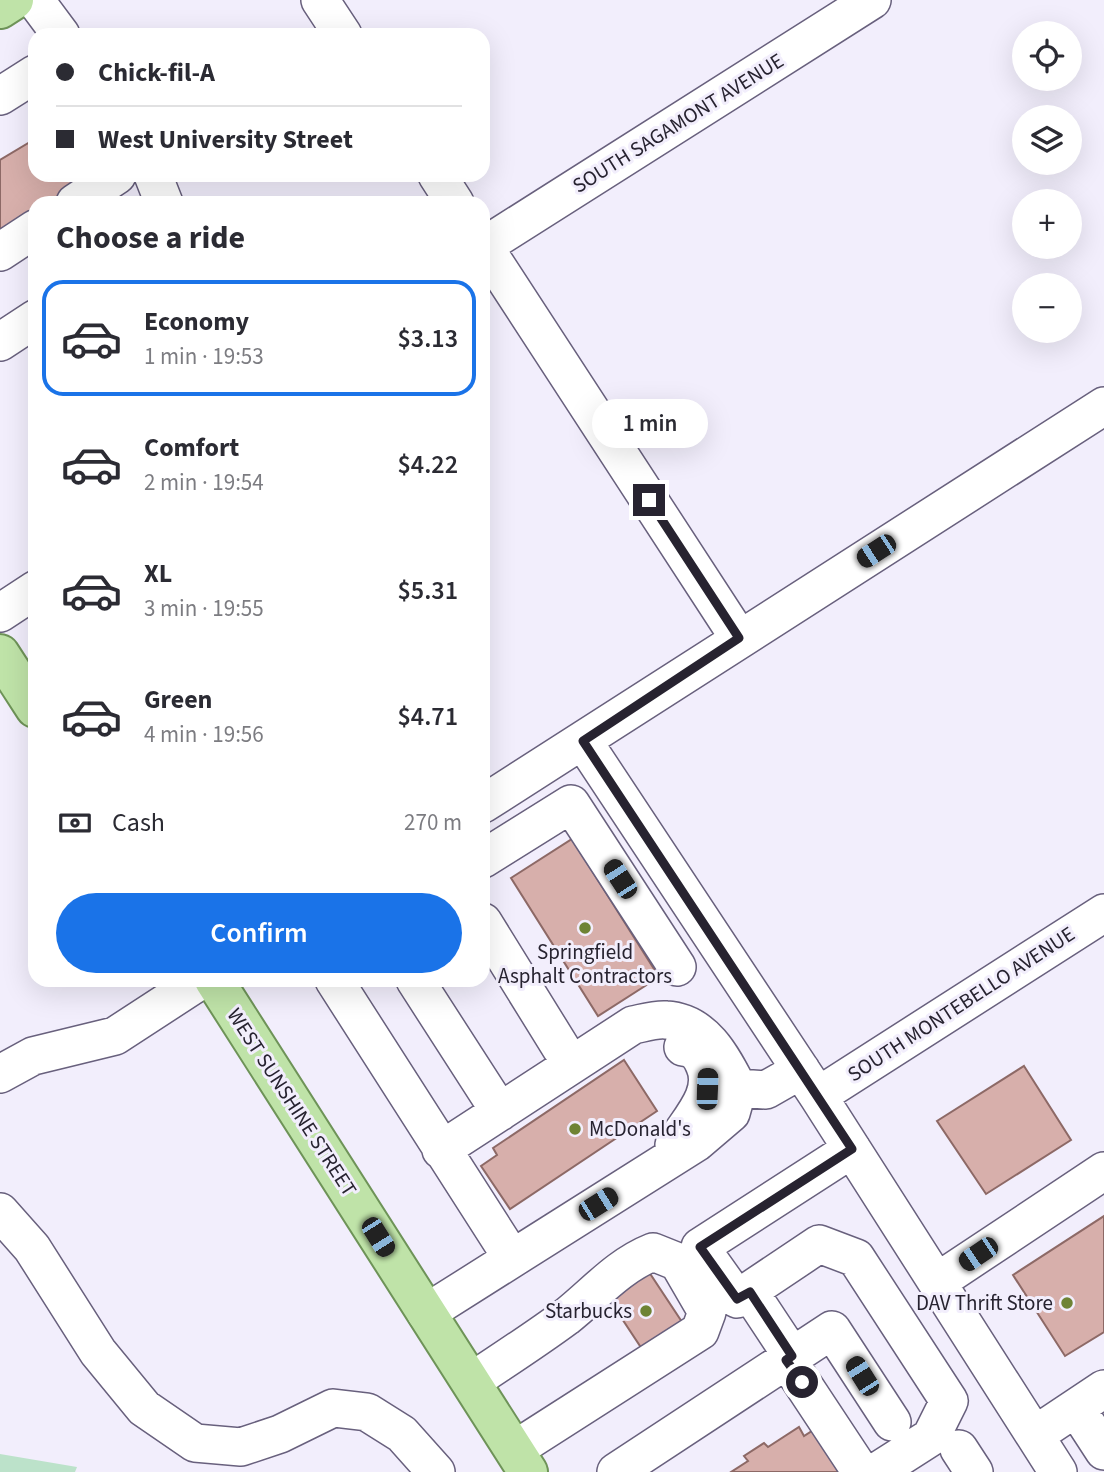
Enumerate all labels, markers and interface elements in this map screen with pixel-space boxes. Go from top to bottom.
map controls [1012,21,1082,343]
button: locate [1012,21,1082,91]
street label: SOUTH SAGAMONT AVENUE [567,46,789,200]
text: Chick-fil-A [98,54,215,91]
button: layers [1012,105,1082,175]
text: West University Street [98,121,353,158]
button: + [1012,189,1082,259]
text: Choose a ride [56,215,245,261]
button: − [1012,273,1082,343]
text: Economy [144,303,249,340]
icon: car [60,307,123,370]
text: $3.13 [397,320,458,357]
text: 1 min · 19:53 [144,340,264,373]
callout: 1 min [591,398,707,448]
text: 1 min [623,407,677,440]
text: Comfort [144,429,239,466]
icon: car [60,433,123,496]
text: $4.22 [397,446,458,483]
text: 2 min · 19:54 [144,466,264,499]
route end [633,484,665,516]
car [853,531,900,571]
text: XL [144,555,172,592]
icon: car [60,559,123,622]
text: $5.31 [397,572,458,609]
text: 3 min · 19:55 [144,592,264,625]
text: Green [144,681,212,718]
icon: car [60,685,123,748]
text: $4.71 [397,698,458,735]
text: 4 min · 19:56 [144,718,264,751]
icon: cash [56,804,94,842]
text: Cash [112,804,165,841]
text: 270 m [404,806,462,839]
car [600,856,641,902]
button: Confirm [56,893,462,973]
street label: SOUTH MONTEBELLO AVENUE [841,919,1081,1089]
marker: Springfield Asphalt Contractors [577,920,593,936]
place label: Springfield Asphalt Contractors [498,937,672,991]
street label: WEST SUNSHINE STREET [220,1002,364,1202]
car [696,1068,719,1110]
place label: McDonald's [589,1114,691,1144]
marker: McDonald's [567,1121,583,1137]
car [575,1184,622,1224]
car [358,1214,399,1260]
car [955,1234,1002,1274]
place label: DAV Thrift Store [916,1288,1053,1318]
marker: DAV Thrift Store [1059,1295,1075,1311]
place label: Starbucks [545,1296,632,1326]
marker: Starbucks [638,1303,654,1319]
car [842,1353,883,1399]
route start [786,1366,818,1398]

